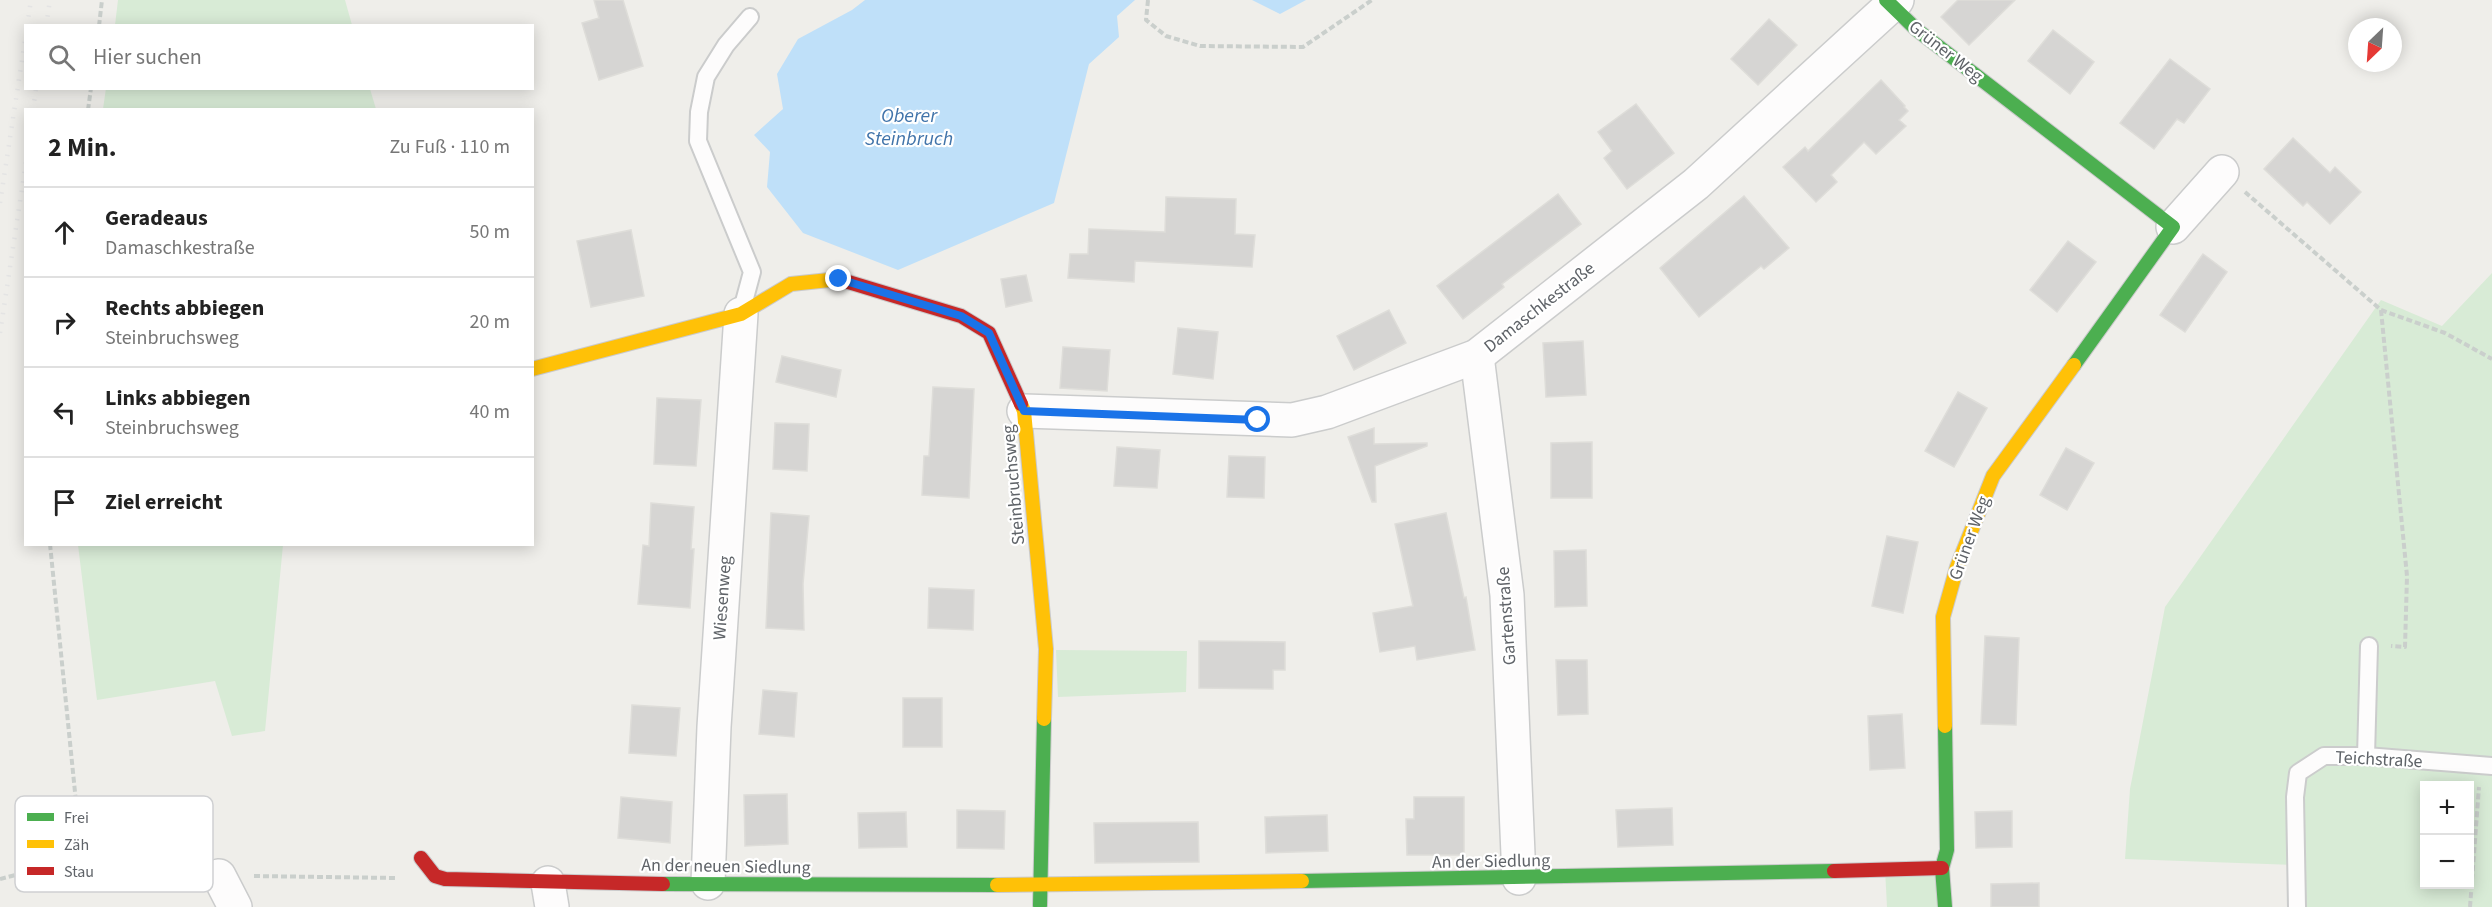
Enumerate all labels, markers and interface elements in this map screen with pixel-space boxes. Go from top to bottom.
street label: Grüner Weg [1903,15,1988,88]
north arrow [2348,18,2402,72]
search box [24,24,534,90]
icon: search [45,41,78,74]
text: Hier suchen [93,41,202,73]
water label: Oberer Steinbruch [865,102,953,153]
text: 2 Min. [48,129,117,166]
text: Zu Fuß · 110 m [389,133,510,161]
text: Geradeaus [105,202,208,234]
icon: ahead [48,216,81,249]
text: 50 m [470,218,510,246]
text: Damaschkestraße [105,234,255,262]
street label: Damaschkestraße [1479,256,1600,359]
route end [825,265,851,291]
text: Rechts abbiegen [105,292,264,324]
icon: right [48,306,81,339]
text: 20 m [470,308,510,336]
text: Steinbruchsweg [105,324,239,352]
text: Links abbiegen [105,382,251,414]
icon: left [48,396,81,429]
text: 40 m [470,398,510,426]
route start [1244,406,1270,432]
text: Steinbruchsweg [105,414,239,442]
street label: Steinbruchsweg [996,424,1031,546]
icon: arrive [48,486,81,519]
text: Ziel erreicht [105,486,223,518]
street label: Grüner Weg [1943,493,1996,584]
street label: Wiesenweg [707,555,738,641]
street label: Gartenstraße [1491,566,1522,666]
street label: Teichstraße [2335,745,2423,774]
map controls [2420,781,2474,889]
button: + [2420,781,2474,835]
legend [15,796,213,892]
text: Frei [64,807,89,829]
text: Zäh [64,834,89,856]
button: − [2420,835,2474,889]
street label: An der Siedlung [1432,848,1550,875]
street label: An der neuen Siedlung [641,853,811,880]
text: Stau [64,861,94,883]

